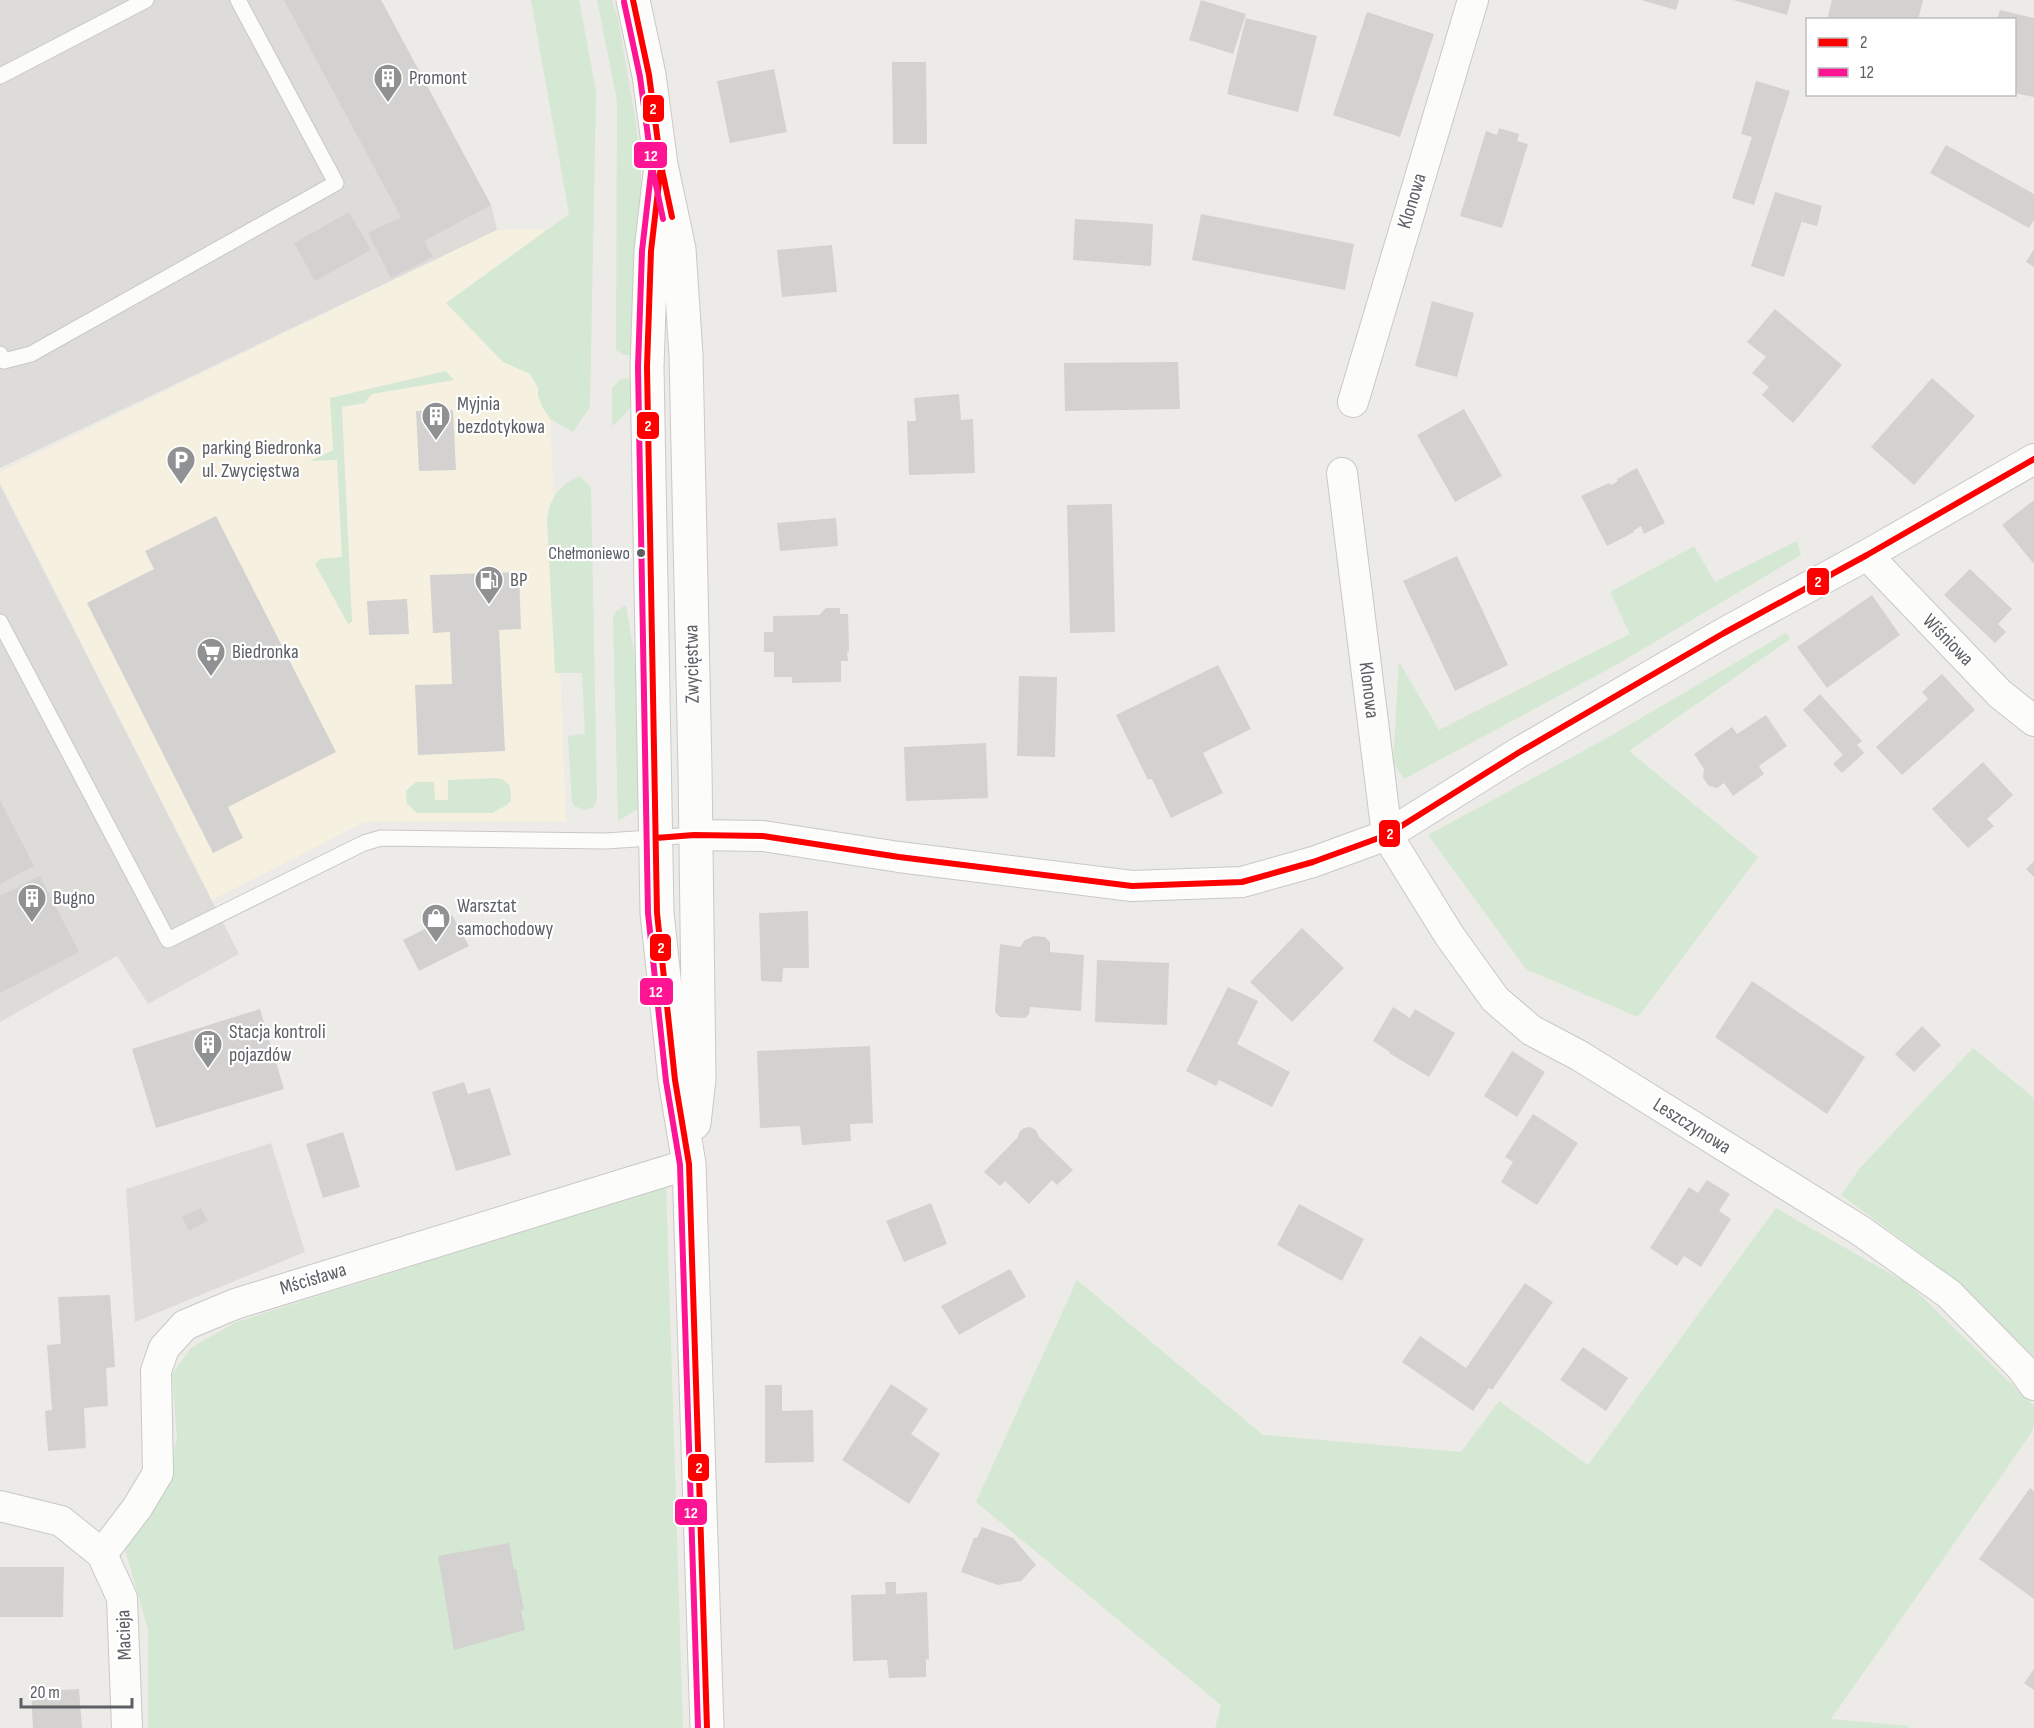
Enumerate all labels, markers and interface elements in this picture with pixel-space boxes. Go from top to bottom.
legend [1806,18,2016,96]
text: 2 [1860,32,1867,53]
building icon: Promont [372,62,404,104]
text: 12 [1860,62,1874,83]
place label: Promont [409,66,467,90]
line badge: 2 [642,94,665,123]
text: 2 [649,100,657,119]
line badge: 12 [633,141,668,169]
text: 12 [644,147,658,166]
street label: Klonowa [1392,170,1432,232]
place label: Myjnia bezdotykowa [457,392,545,439]
building icon: Myjnia bezdotykowa [420,400,452,442]
line badge: 2 [636,411,660,440]
text: 2 [644,417,652,436]
place label: parking Biedronka ul. Zwycięstwa [202,436,321,483]
parking icon: parking Biedronka ul. Zwycięstwa [165,444,197,486]
place label: Chełmoniewo [548,543,630,564]
marker: Chełmoniewo [635,547,647,559]
fuel station icon: BP [473,564,505,606]
line badge: 2 [1806,567,1830,596]
place label: BP [510,568,527,592]
text: 2 [1814,573,1822,592]
street label: Wiśniowa [1917,609,1979,671]
street label: Zwycięstwa [679,624,705,704]
supermarket icon: Biedronka [195,636,227,678]
place label: Biedronka [232,640,299,664]
street label: Klonowa [1354,660,1384,720]
line badge: 2 [1378,819,1401,848]
text: 2 [1386,825,1394,844]
building icon: Bugno [16,882,48,924]
place label: Bugno [53,886,95,910]
place label: Warsztat samochodowy [457,894,554,941]
shop icon: Warsztat samochodowy [420,902,452,944]
line badge: 2 [649,933,672,962]
text: 2 [657,939,665,958]
line badge: 12 [639,977,674,1006]
text: 12 [649,983,663,1002]
place label: Stacja kontroli pojazdów [229,1020,326,1067]
building icon: Stacja kontroli pojazdów [192,1028,224,1070]
street label: Leszczynowa [1649,1093,1735,1159]
street label: Mścisława [277,1258,349,1300]
line badge: 2 [687,1453,710,1482]
text: 2 [695,1459,703,1478]
line badge: 12 [674,1498,708,1526]
text: 12 [684,1504,698,1523]
street label: Macieja [111,1609,137,1661]
scale bar [21,1671,132,1709]
text: 20 m [30,1682,60,1703]

